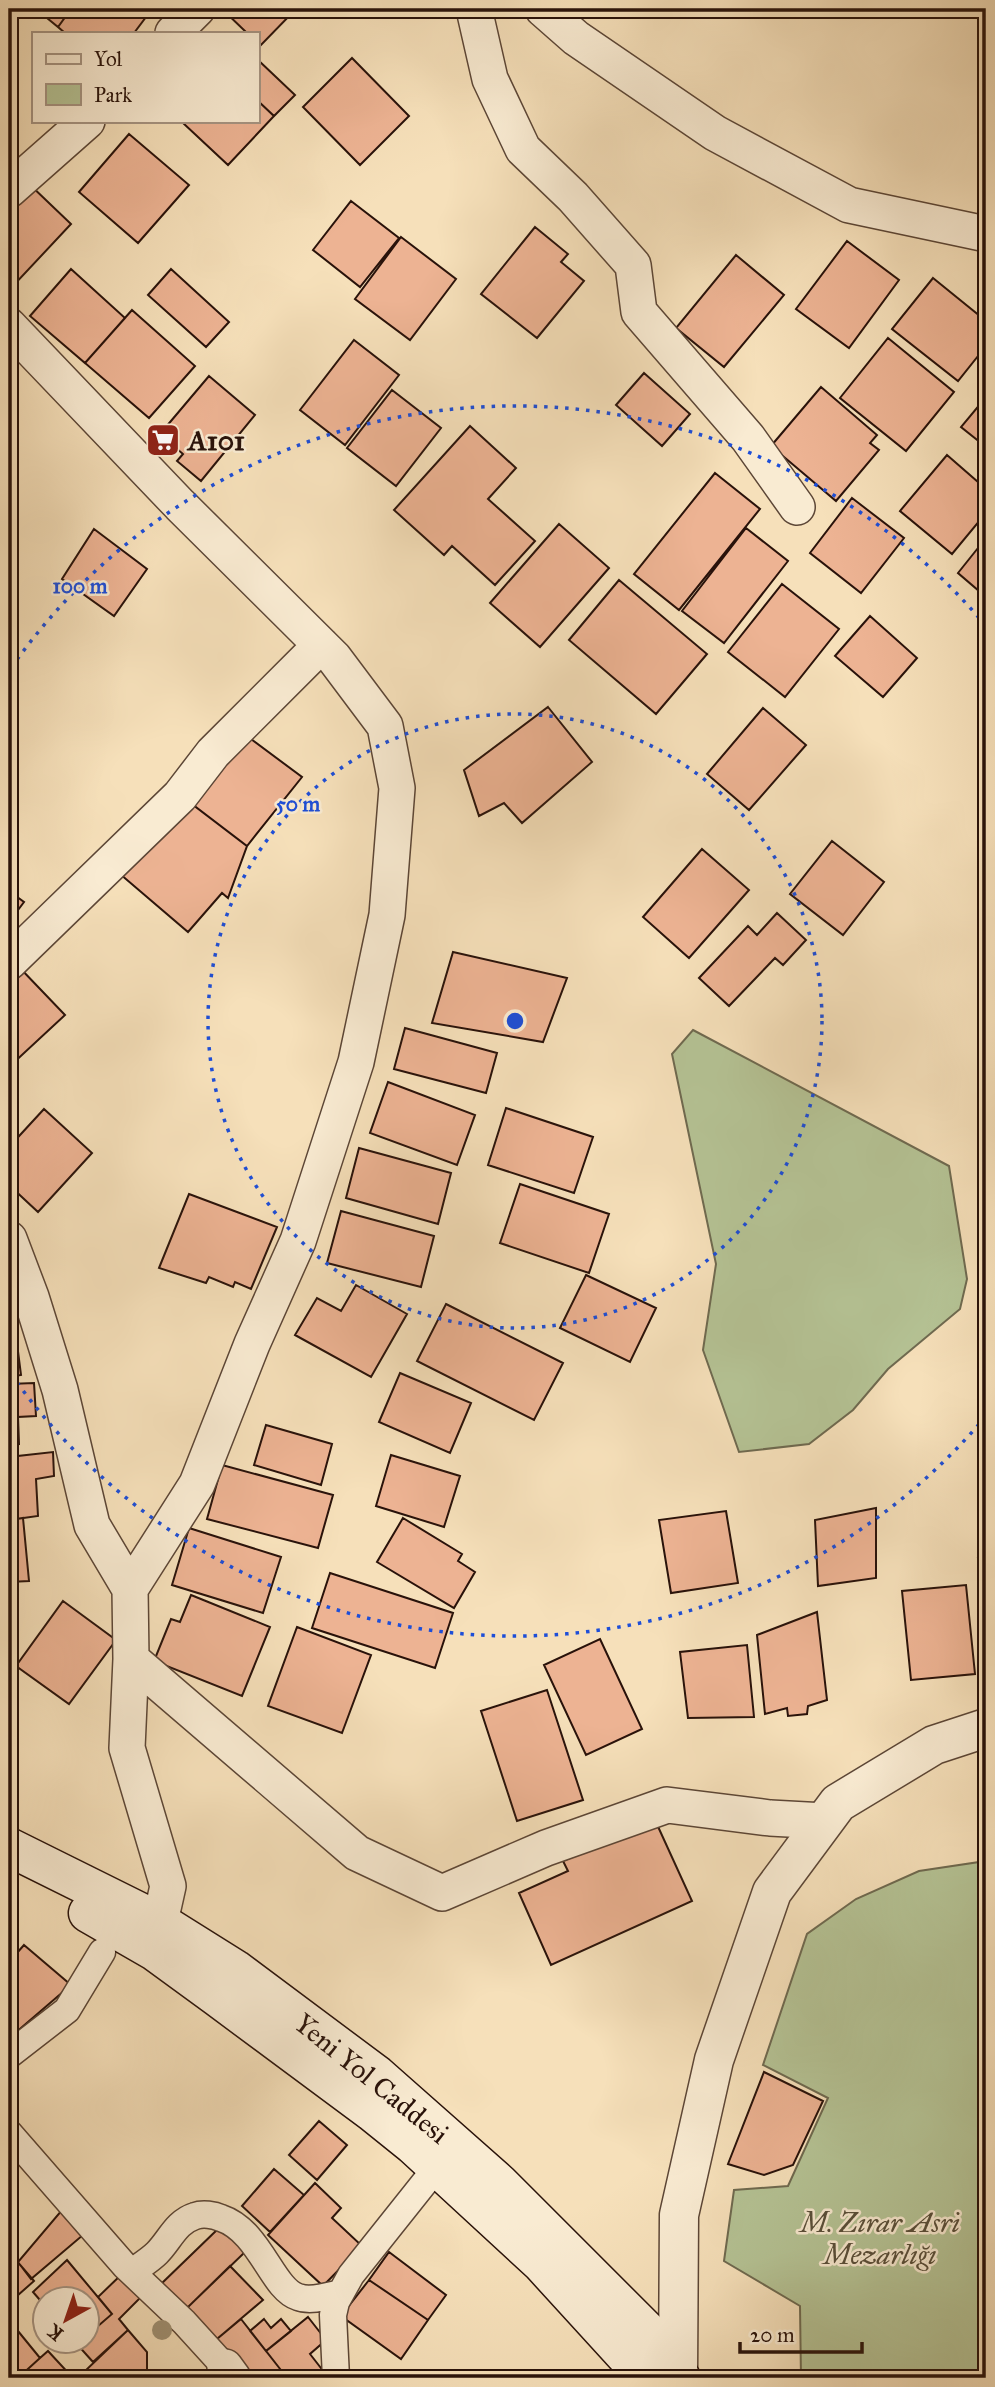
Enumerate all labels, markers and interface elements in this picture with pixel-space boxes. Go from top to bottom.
legend [32,32,259,122]
text: Yol [94,46,123,72]
text: Park [94,82,132,108]
supermarket icon: A101 [144,421,182,459]
place label: A101 [186,423,245,458]
text: 100 m [53,573,108,599]
text: 50 m [276,791,320,817]
centre of rings [503,1009,527,1033]
street label: Yeni Yol Caddesi [287,2005,456,2152]
park label: M. Zırar Asri Mezarlığı [797,2205,960,2272]
north arrow [32,2286,102,2356]
scale bar [740,2310,862,2354]
text: K [42,2319,68,2346]
text: 20 m [750,2322,795,2348]

